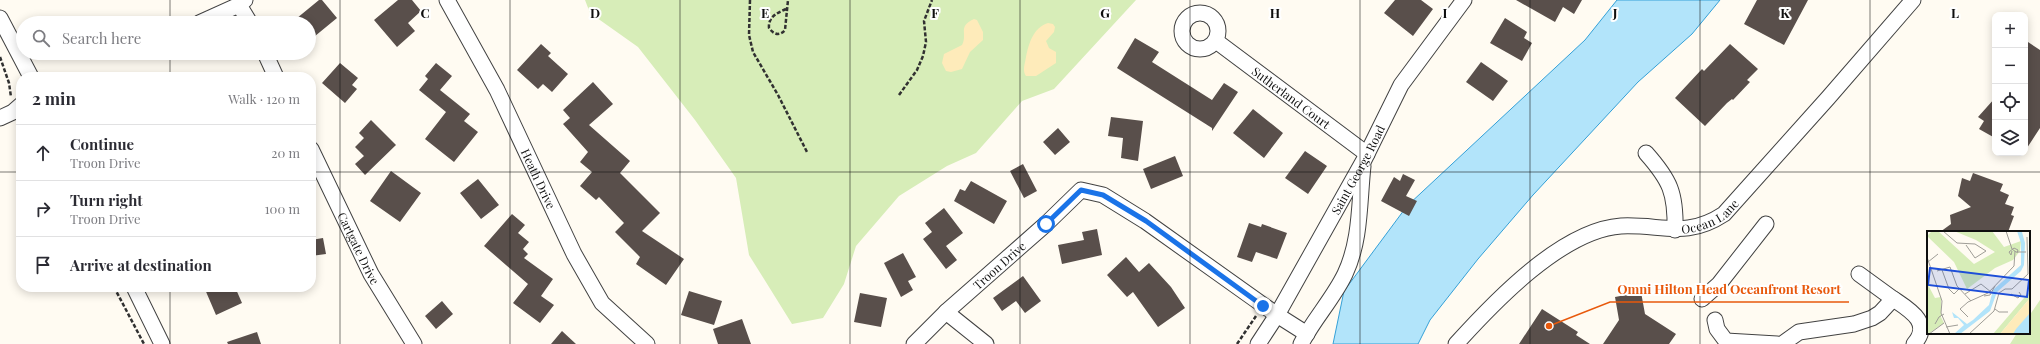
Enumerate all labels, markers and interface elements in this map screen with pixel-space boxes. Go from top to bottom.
text: C [420,4,430,21]
text: D [590,4,600,21]
text: E [761,4,769,21]
text: F [931,4,939,21]
text: G [1100,4,1110,21]
text: H [1270,4,1280,21]
text: I [1443,4,1448,21]
text: J [1612,4,1618,21]
text: K [1780,4,1790,21]
text: L [1951,4,1959,21]
map controls [1992,12,2028,156]
button: + [1992,12,2028,48]
search box [16,16,316,60]
icon: search [30,27,52,49]
text: Search here [62,28,141,48]
button: − [1992,48,2028,84]
street label: Sutherland Court [1249,63,1334,132]
button: locate [1992,84,2028,120]
text: 2 min [32,87,76,109]
text: Walk · 120 m [228,90,300,107]
button: layers [1992,120,2028,156]
street label: Saint George Road [1327,122,1388,217]
text: Continue [70,134,134,154]
icon: ahead [32,142,54,164]
text: 20 m [271,144,300,161]
street label: Heath Drive [518,146,560,211]
text: Troon Drive [70,154,141,171]
text: Turn right [70,190,143,210]
street label: Ocean Lane [1681,196,1742,237]
icon: right [32,198,54,220]
text: 100 m [265,200,300,217]
street label: Cartgate Drive [334,209,383,287]
text: Troon Drive [70,210,141,227]
route start [1037,215,1055,233]
inset map [1927,231,2030,334]
street label: Troon Drive [969,238,1029,293]
icon: arrive [32,254,54,276]
text: Arrive at destination [70,255,212,275]
callout: Omni Hilton Head Oceanfront Resort [1610,277,1849,302]
text: Omni Hilton Head Oceanfront Resort [1617,280,1841,297]
route end [1254,297,1272,315]

